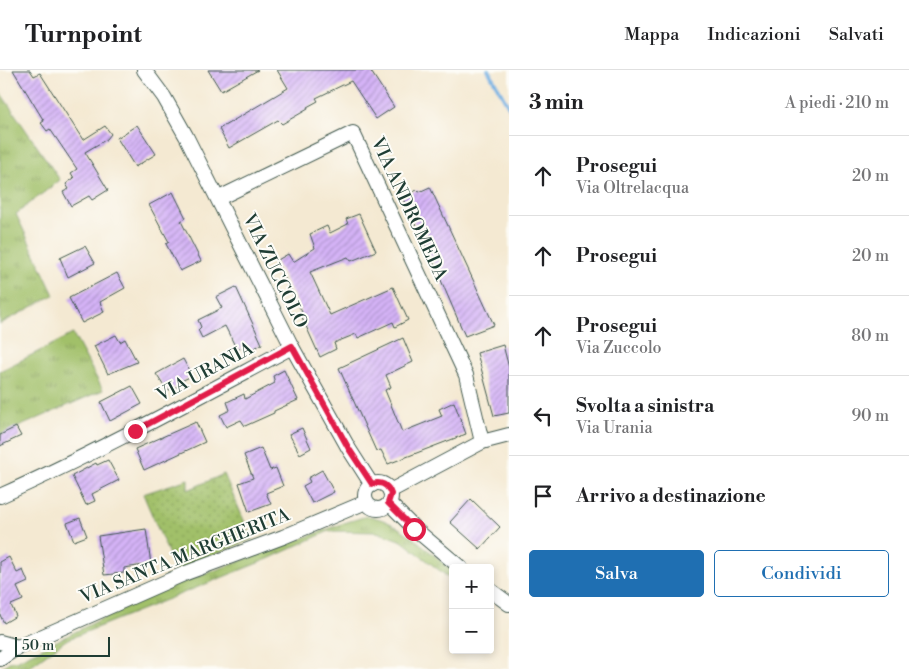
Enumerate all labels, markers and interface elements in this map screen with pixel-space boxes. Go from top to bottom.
text: Turnpoint [25,20,142,50]
text: Mappa [625,23,679,46]
text: Indicazioni [707,23,801,46]
text: Salvati [829,23,884,46]
text: 3 min [529,90,584,116]
text: A piedi · 210 m [785,93,889,113]
street label: VIA ANDROMEDA [365,133,453,285]
text: Prosegui [576,154,657,178]
icon: ahead [529,162,557,190]
text: 20 m [852,166,889,186]
text: Via Oltrelacqua [576,178,689,198]
street label: VIA ZUCCOLO [237,209,313,332]
icon: ahead [529,242,557,270]
text: Prosegui [576,244,657,268]
text: 20 m [852,246,889,266]
text: Prosegui [576,314,657,338]
icon: ahead [529,322,557,350]
text: 80 m [851,326,889,346]
street label: VIA URANIA [152,337,258,408]
text: Via Zuccolo [576,338,662,358]
text: Svolta a sinistra [576,394,714,418]
icon: left [529,402,557,430]
text: 90 m [851,406,889,426]
text: Via Urania [576,418,653,438]
route end [124,420,147,443]
icon: arrive [529,482,557,510]
text: Arrivo a destinazione [576,484,766,508]
street label: VIA SANTA MARGHERITA [76,503,294,609]
route start [403,518,426,541]
button: Salva [529,550,704,597]
button: Condividi [714,550,889,597]
map controls [449,564,494,654]
button: + [449,564,494,609]
button: − [449,609,494,654]
scale bar [15,634,110,657]
text: 50 m [22,637,54,655]

